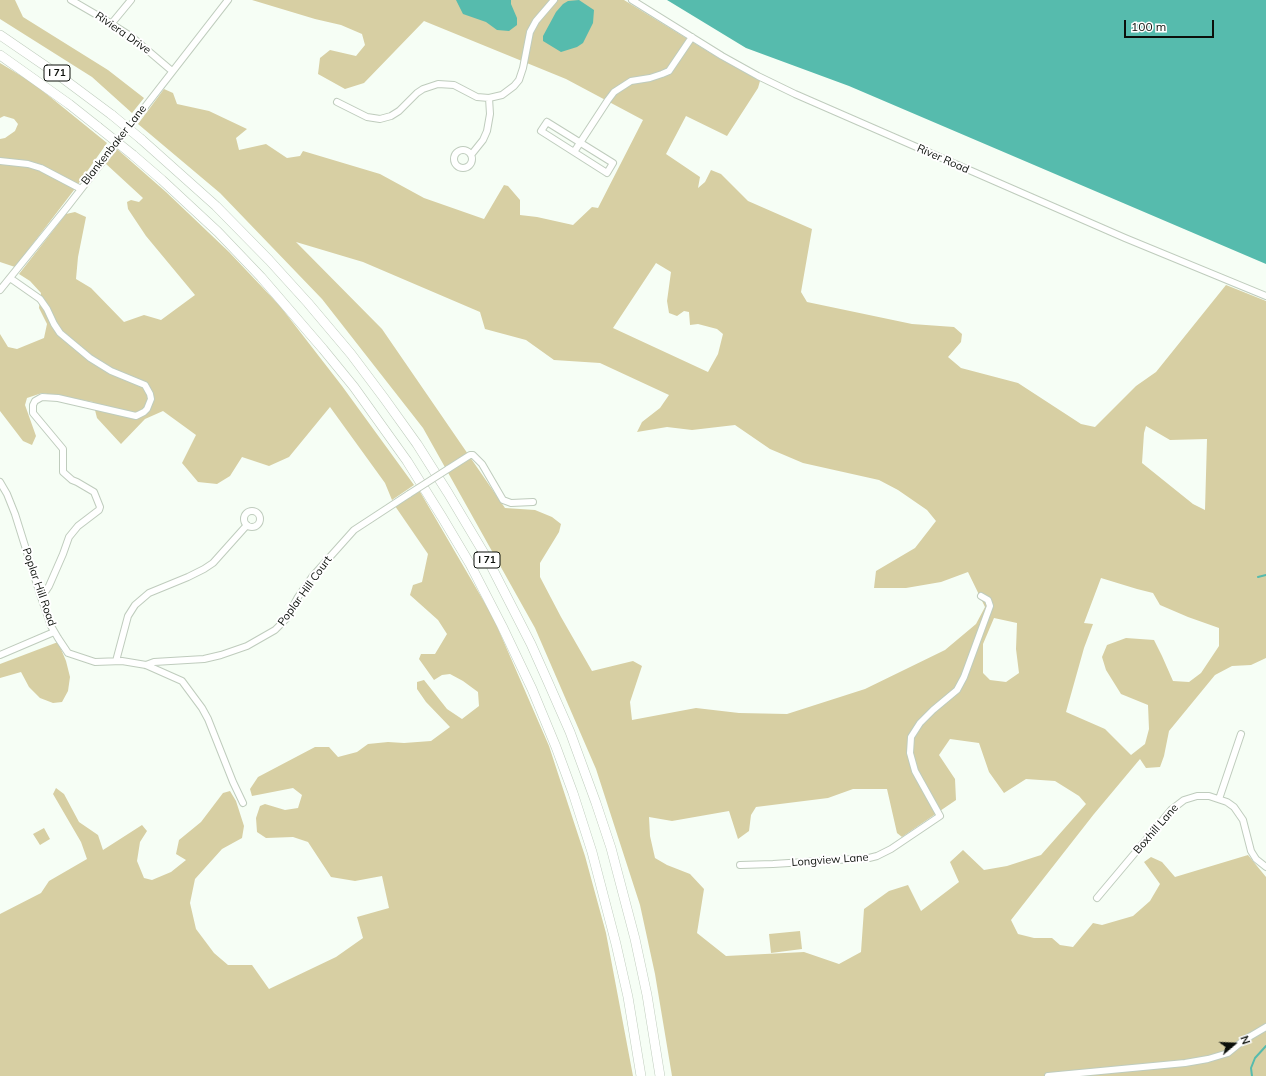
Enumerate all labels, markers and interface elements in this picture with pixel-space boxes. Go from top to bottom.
street label: Riviera Drive [93,9,153,57]
scale bar [1126,12,1216,38]
text: 100 m [1131,19,1166,34]
road number: I 71 [44,65,70,81]
street label: Blankenbaker Lane [79,102,149,188]
street label: River Road [915,142,971,176]
street label: Poplar Hill Road [19,546,59,628]
road number: I 71 [474,552,500,568]
street label: Poplar Hill Court [275,554,335,628]
street label: Boxhill Lane [1131,801,1181,857]
street label: Longview Lane [791,851,869,869]
north arrow [1214,1024,1254,1064]
text: N [1237,1034,1253,1046]

